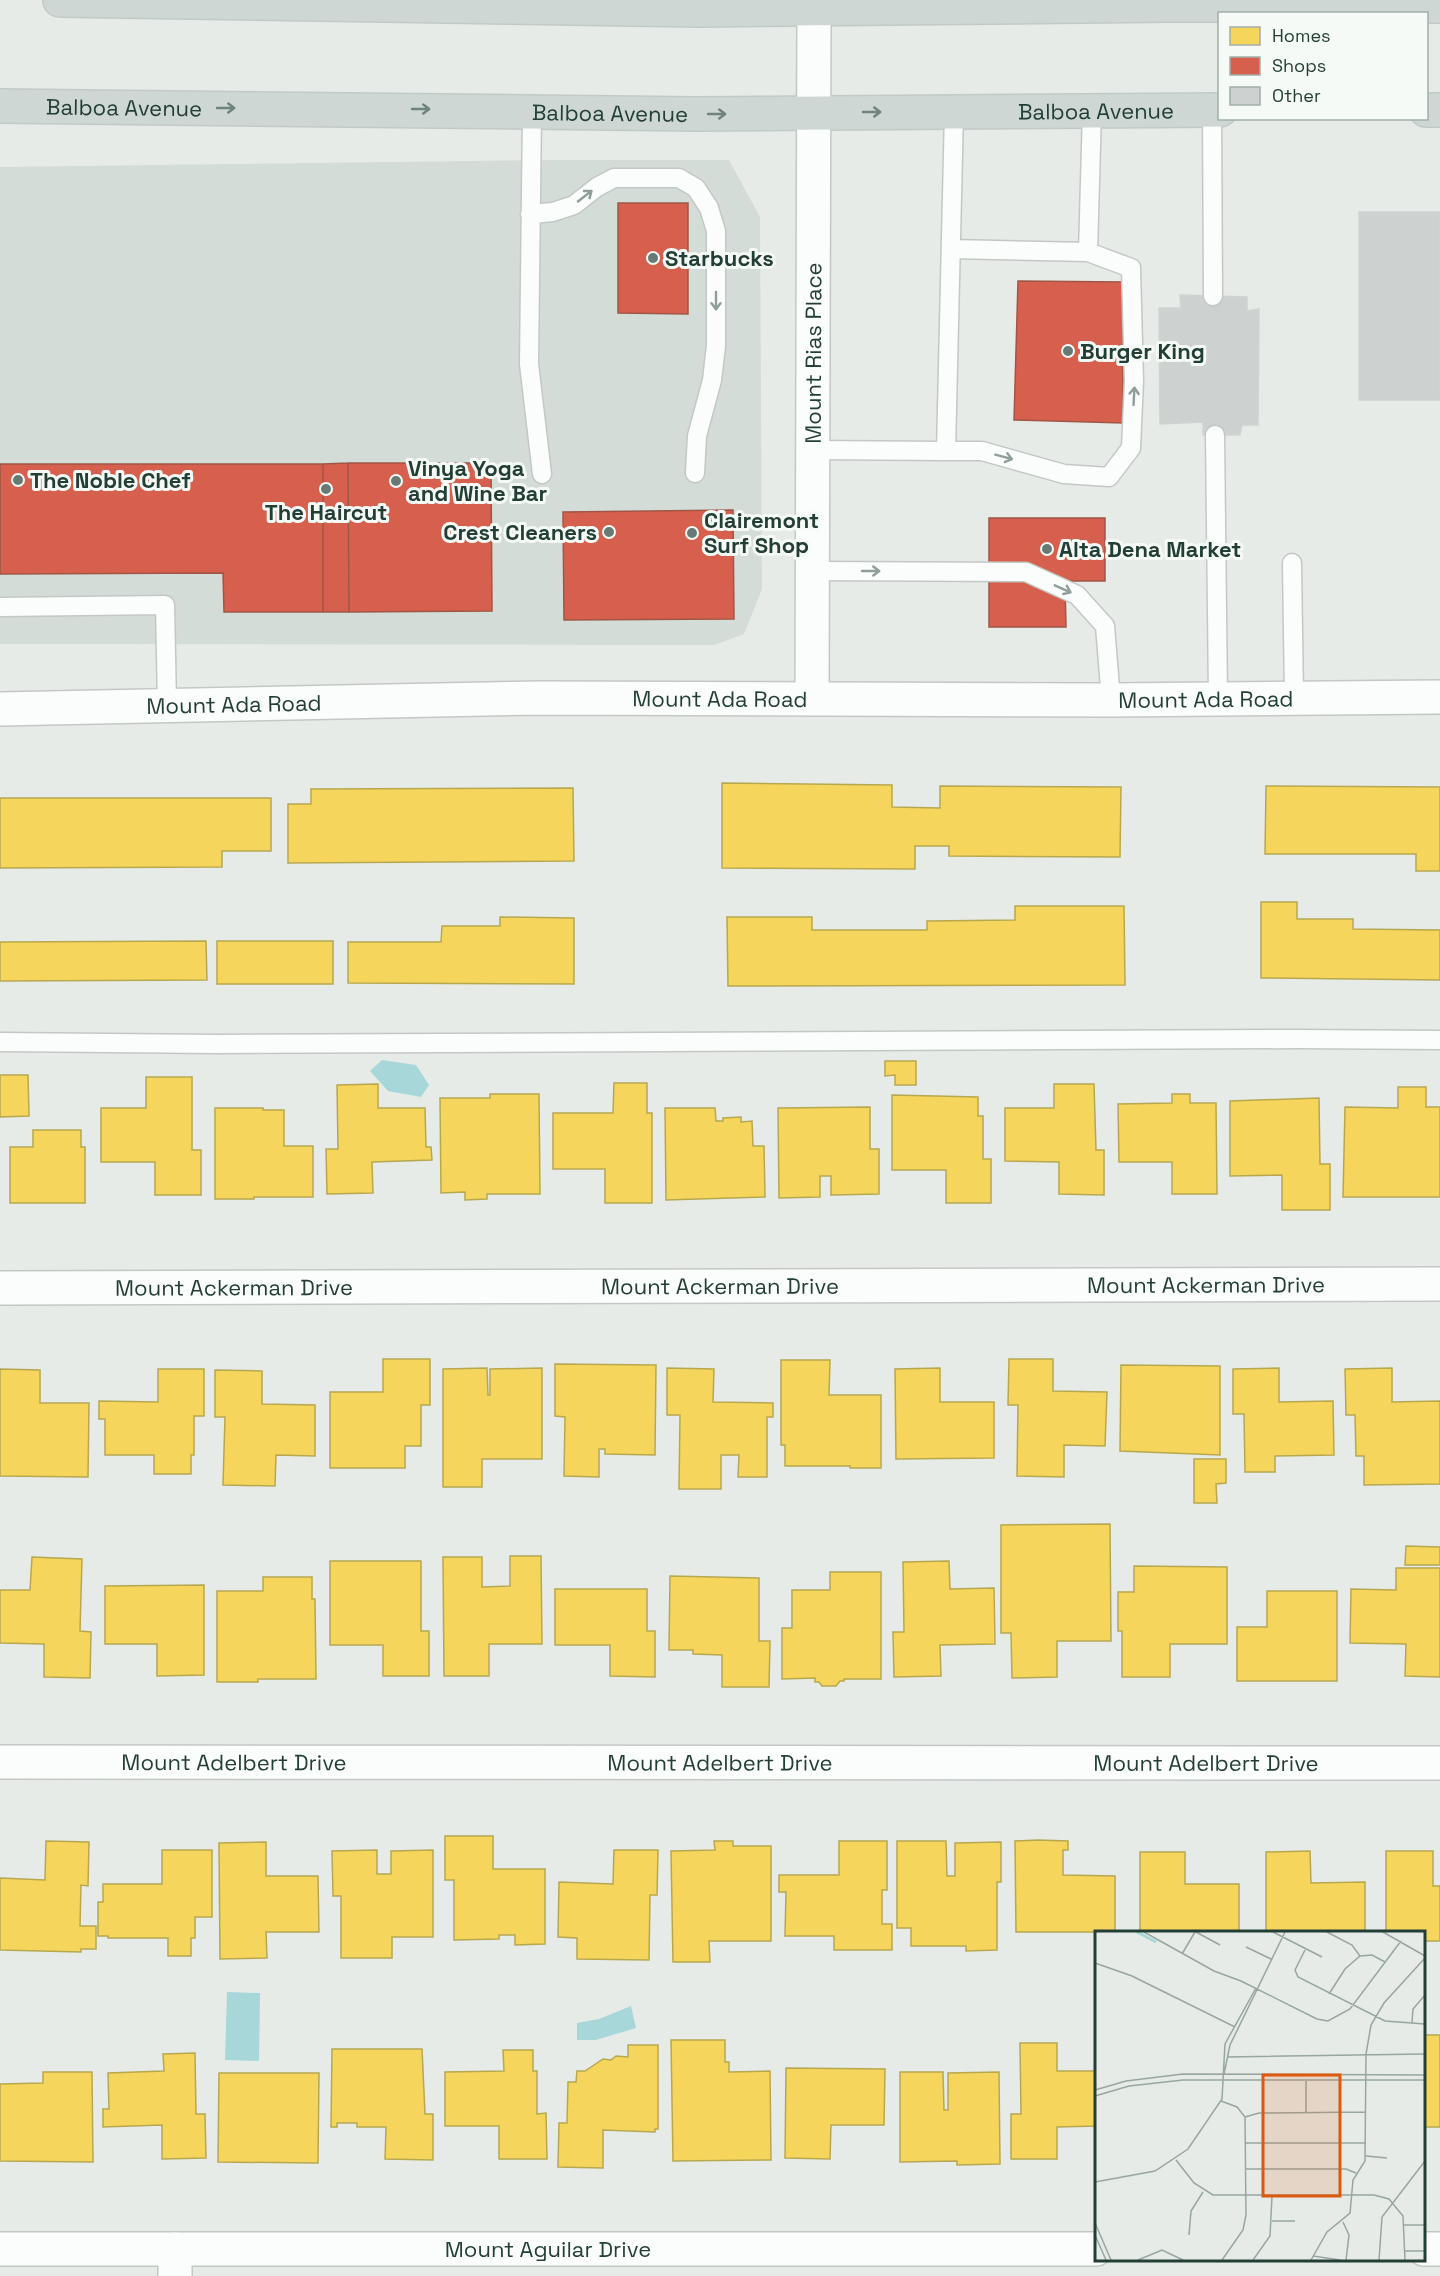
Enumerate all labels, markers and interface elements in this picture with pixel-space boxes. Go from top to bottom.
legend [1218,12,1428,120]
text: Homes [1272,24,1331,47]
text: Shops [1272,54,1326,77]
text: Other [1272,84,1321,107]
street label: Balboa Avenue [46,93,202,122]
street label: Balboa Avenue [1018,96,1174,126]
street label: Balboa Avenue [532,98,688,128]
one-way arrow [216,102,236,114]
one-way arrow [411,103,431,115]
one-way arrow [862,106,882,118]
one-way arrow [706,108,726,120]
one-way arrow [576,190,592,203]
place label: Starbucks [665,244,774,272]
marker: Starbucks [646,251,660,265]
street label: Mount Rias Place [799,262,827,444]
one-way arrow [710,290,722,310]
place label: Burger King [1080,337,1205,365]
marker: Burger King [1061,344,1075,358]
one-way arrow [1128,387,1139,407]
one-way arrow [994,452,1013,463]
place label: Vinya Yoga and Wine Bar [408,454,548,507]
place label: The Noble Chef [30,466,191,494]
marker: The Noble Chef [11,473,25,487]
marker: Vinya Yoga and Wine Bar [389,474,403,488]
marker: The Haircut [319,482,333,496]
place label: The Haircut [265,498,387,526]
place label: Clairemont Surf Shop [704,506,819,559]
place label: Crest Cleaners [443,518,597,546]
marker: Crest Cleaners [602,525,616,539]
marker: Clairemont Surf Shop [685,526,699,540]
place label: Alta Dena Market [1059,535,1241,563]
marker: Alta Dena Market [1040,542,1054,556]
one-way arrow [861,565,881,577]
one-way arrow [1054,584,1072,595]
street label: Mount Ada Road [632,684,808,713]
street label: Mount Ada Road [1118,684,1294,714]
street label: Mount Ada Road [146,688,322,720]
street label: Mount Ackerman Drive [1087,1270,1325,1299]
street label: Mount Ackerman Drive [601,1272,839,1300]
street label: Mount Ackerman Drive [115,1273,353,1302]
street label: Mount Adelbert Drive [121,1748,347,1776]
street label: Mount Adelbert Drive [607,1748,833,1777]
street label: Mount Adelbert Drive [1093,1749,1319,1777]
inset map [1095,1931,1425,2261]
street label: Mount Aguilar Drive [445,2235,651,2263]

